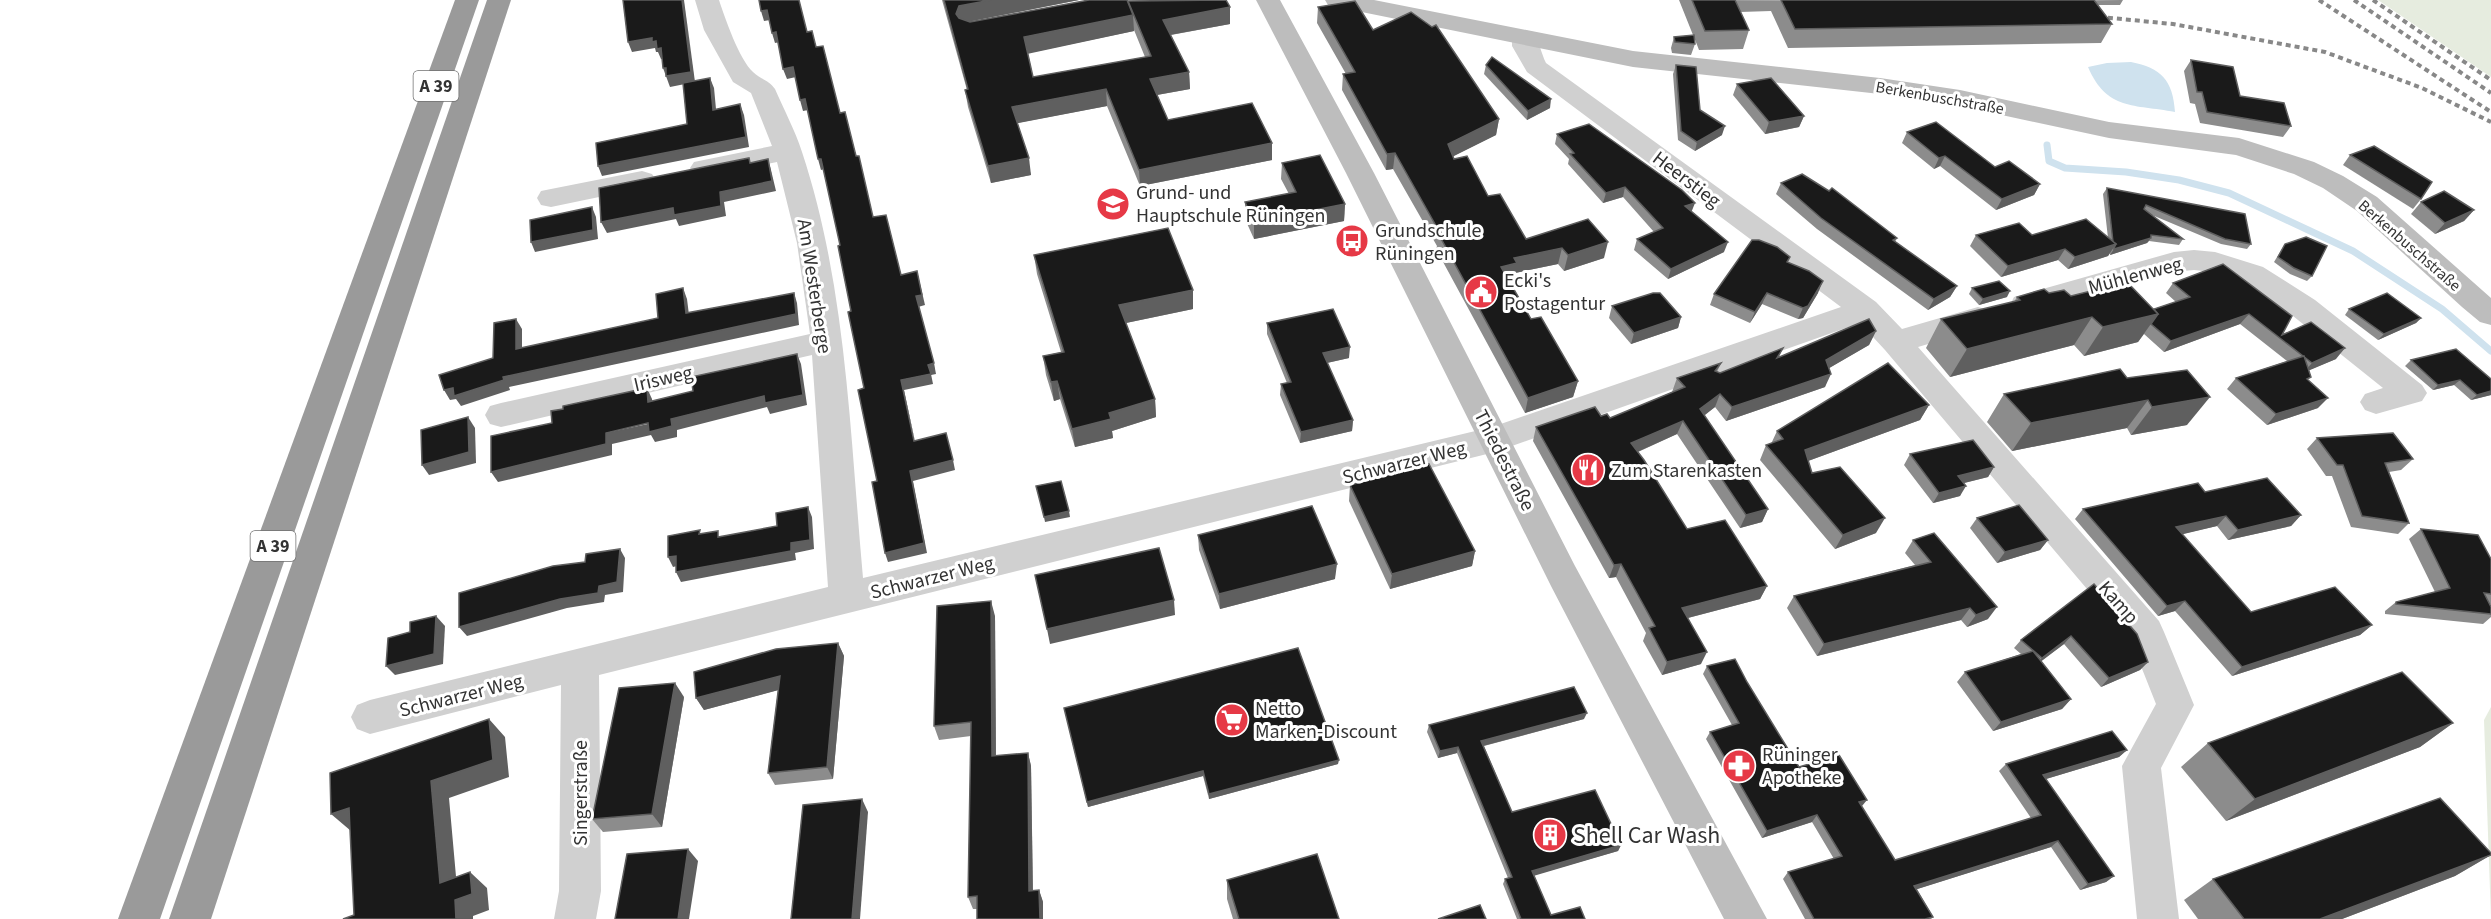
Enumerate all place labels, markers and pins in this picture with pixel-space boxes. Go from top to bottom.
place label: Grund- und Hauptschule Rüningen [1136,179,1325,230]
school or university icon: Grund- und Hauptschule Rüningen [1095,186,1131,222]
place label: Grundschule Rüningen [1375,217,1482,268]
bus stop icon: Grundschule Rüningen [1334,223,1370,259]
place label: Ecki's Postagentur [1504,267,1605,318]
public building icon: Ecki's Postagentur [1463,274,1499,310]
restaurant icon: Zum Starenkasten [1570,452,1606,488]
place label: Zum Starenkasten [1611,457,1762,485]
place label: Netto Marken-Discount [1255,695,1397,746]
supermarket icon: Netto Marken-Discount [1214,702,1250,738]
place label: Rüninger Apotheke [1762,741,1842,792]
pharmacy icon: Rüninger Apotheke [1721,748,1757,784]
building icon: Shell Car Wash [1532,817,1568,853]
place label: Shell Car Wash [1573,818,1720,853]

